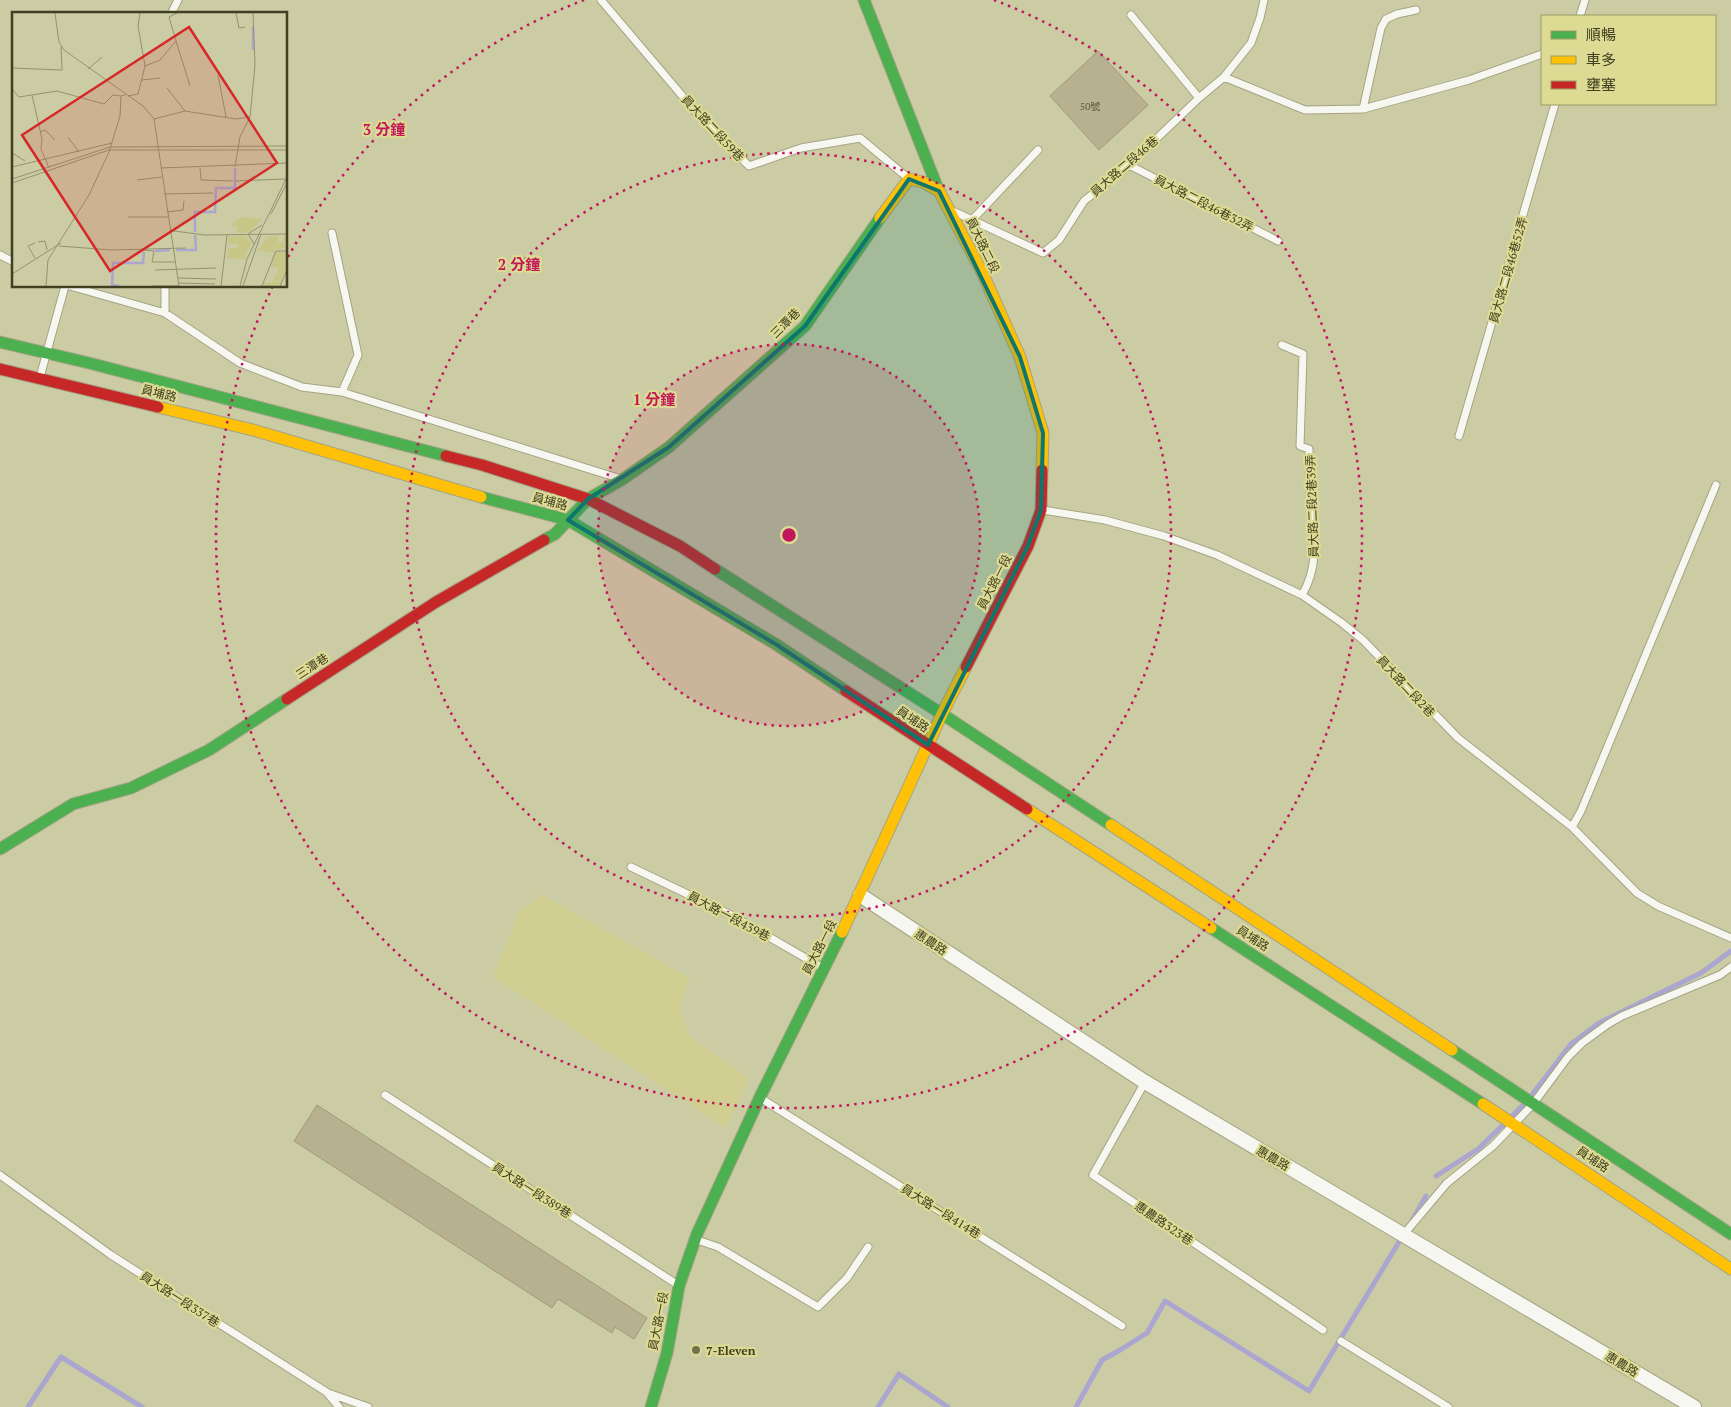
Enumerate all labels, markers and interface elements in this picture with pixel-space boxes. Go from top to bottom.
inset map [12,12,288,288]
legend [1541,15,1716,105]
text: 順暢 [1586,24,1616,44]
text: 車多 [1586,49,1616,69]
text: 壅塞 [1586,74,1616,94]
street label: 員大路二段59巷 [679,92,747,164]
house number: 50號 [1080,100,1100,113]
text: 3 分鐘 [363,119,405,139]
street label: 員大路二段46巷 [1087,133,1161,199]
street label: 員大路二段46巷32弄 [1152,171,1256,235]
street label: 員大路二段 [963,215,1003,275]
street label: 員大路二段46巷52弄 [1486,215,1530,325]
text: 2 分鐘 [498,254,540,274]
street label: 三潭巷 [767,305,803,341]
street label: 員埔路 [140,381,178,405]
text: 1 分鐘 [633,389,675,409]
street label: 員大路二段2巷39弄 [1303,454,1321,558]
street label: 員埔路 [531,489,569,513]
centre of rings [780,526,798,544]
street label: 員大路一段 [974,552,1014,612]
street label: 三潭巷 [293,650,331,682]
street label: 員大路二段2巷 [1374,652,1438,720]
street label: 員埔路 [894,703,932,735]
street label: 員大路一段439巷 [685,888,773,944]
street label: 員大路一段 [799,917,839,977]
street label: 員埔路 [1234,922,1272,954]
street label: 惠農路 [912,926,950,958]
street label: 惠農路 [1254,1143,1292,1173]
street label: 員埔路 [1574,1143,1612,1175]
street label: 員大路一段389巷 [490,1159,574,1221]
street label: 員大路一段414巷 [898,1180,984,1242]
street label: 惠農路323巷 [1132,1198,1196,1248]
street label: 員大路一段337巷 [138,1268,222,1330]
street label: 員大路一段 [645,1290,671,1352]
place label: 7-Eleven [706,1343,756,1358]
marker: 7-Eleven [690,1344,702,1356]
street label: 惠農路 [1603,1348,1641,1380]

